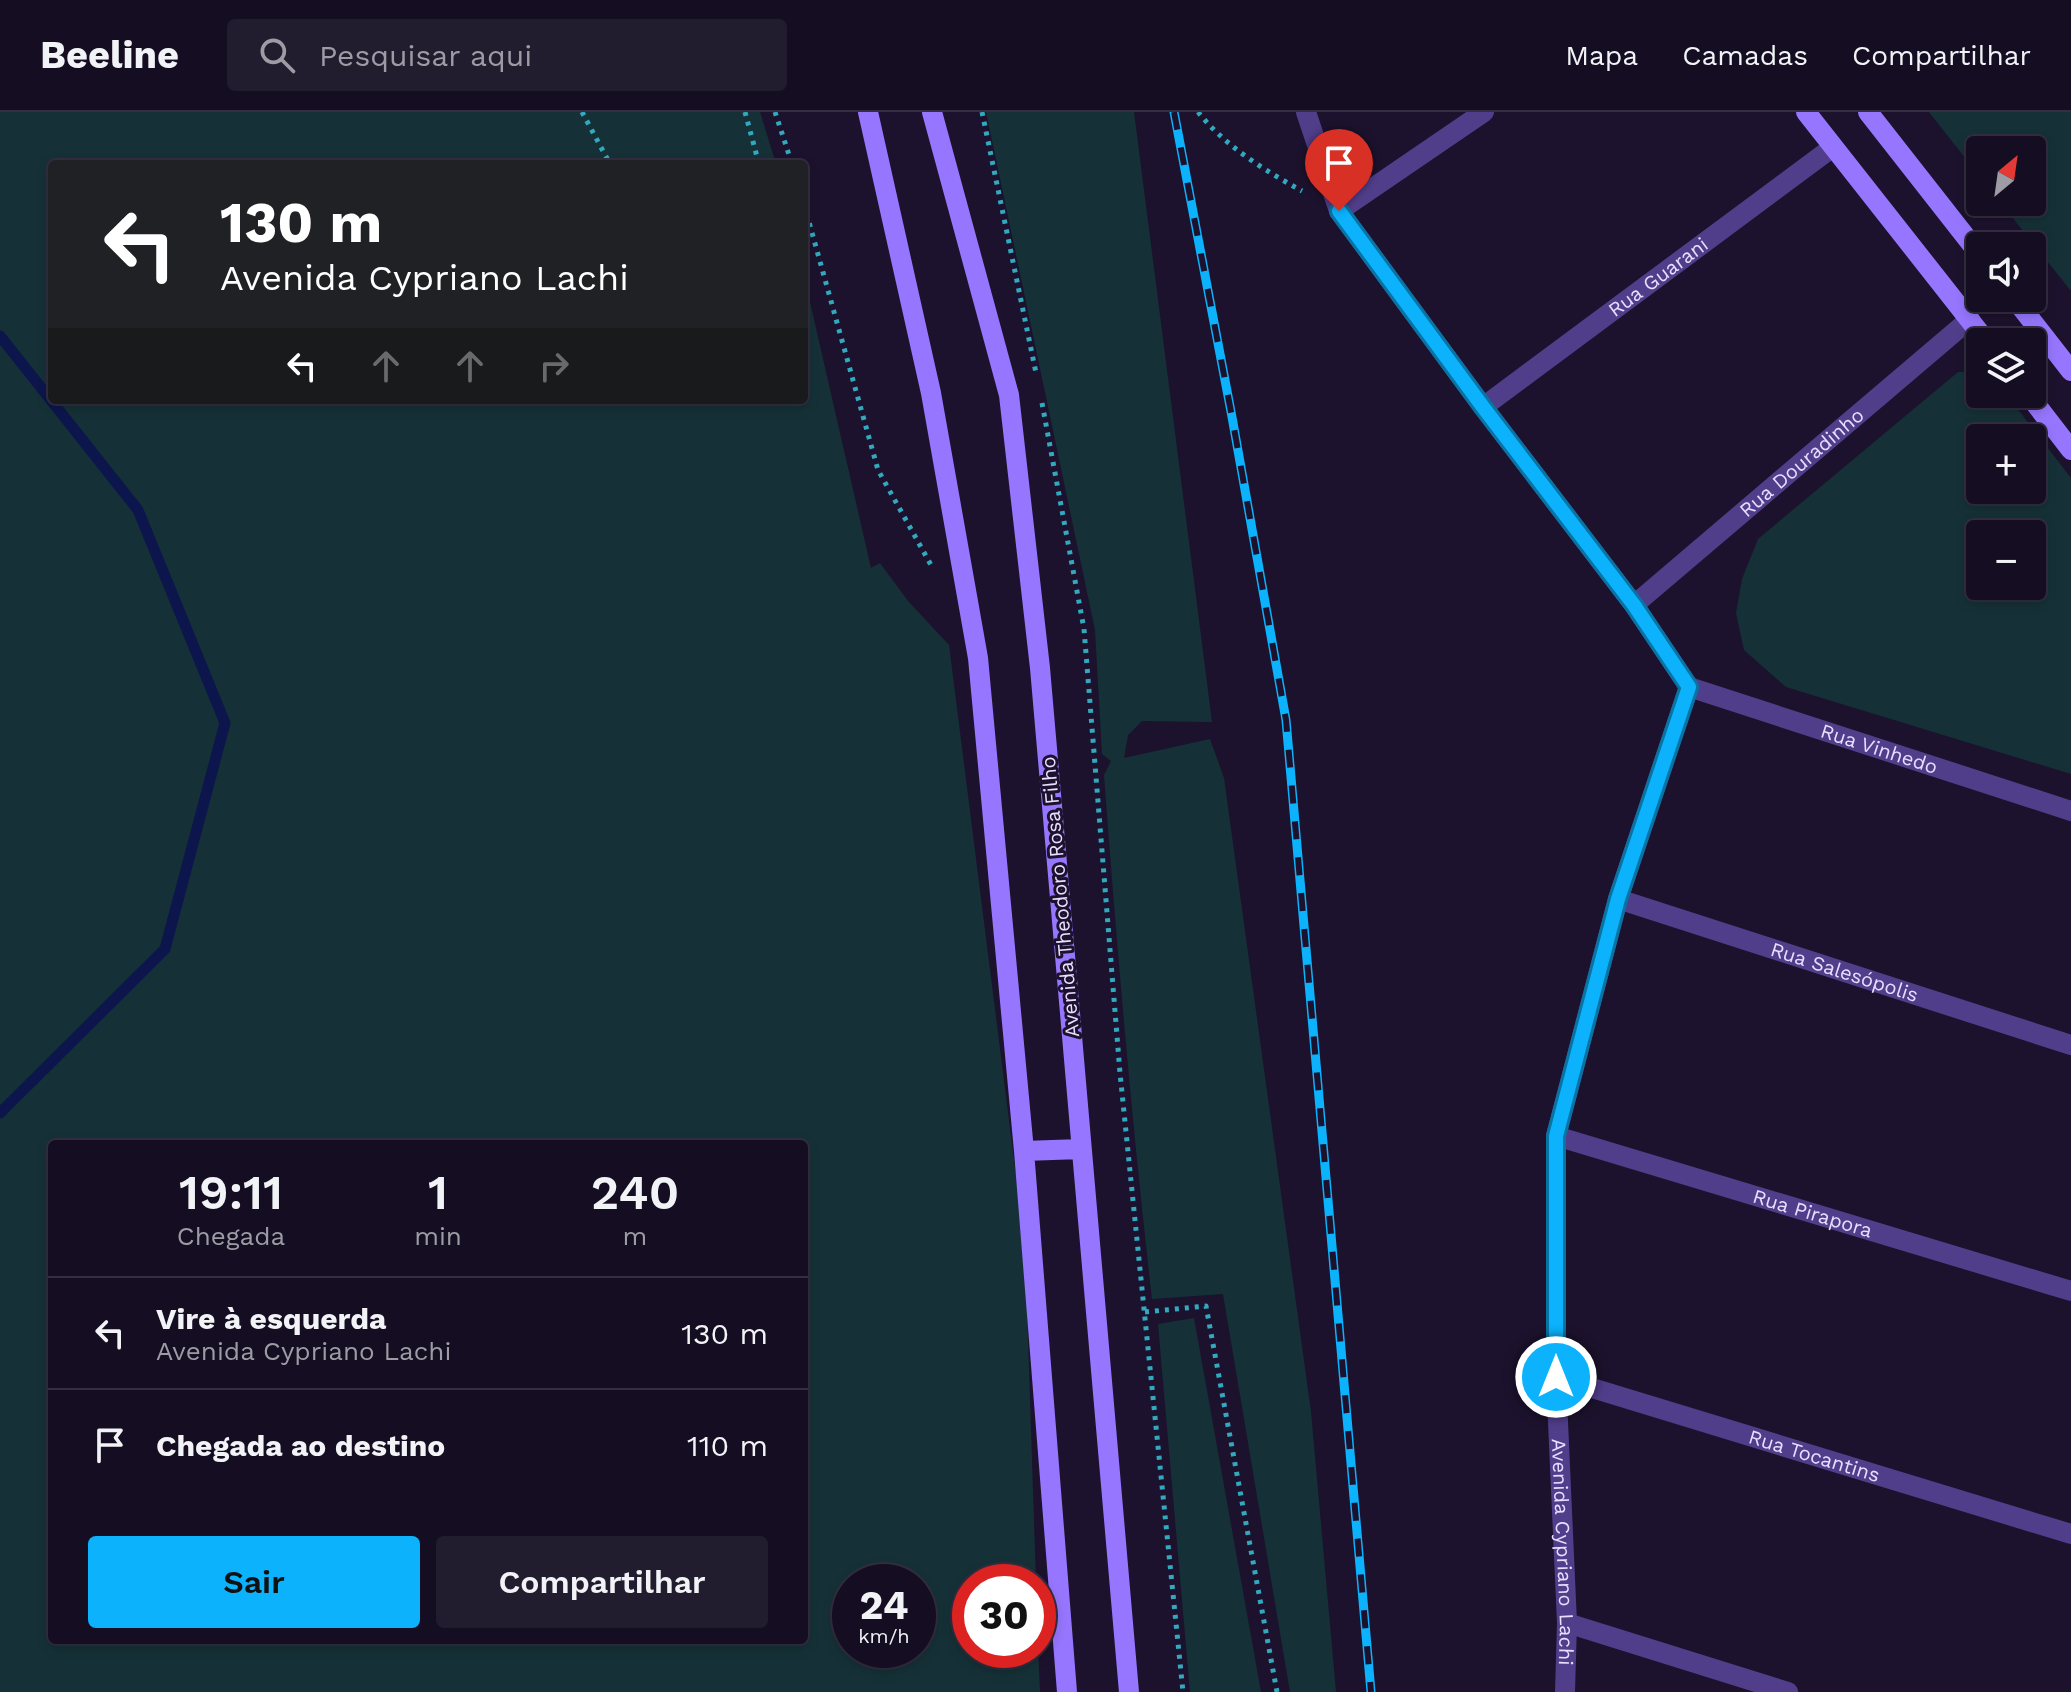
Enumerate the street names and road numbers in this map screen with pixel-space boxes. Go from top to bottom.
street label: Rua Guarani [1603,232,1713,322]
street label: Rua Douradinho [1734,403,1869,522]
street label: Rua Vinhedo [1818,719,1941,779]
street label: Avenida Theodoro Rosa Filho [1036,756,1084,1038]
street label: Rua Salesópolis [1768,937,1921,1007]
street label: Rua Pirapora [1750,1184,1875,1243]
street label: Rua Tocantins [1746,1424,1883,1487]
street label: Avenida Cypriano Lachi [1547,1438,1579,1666]

